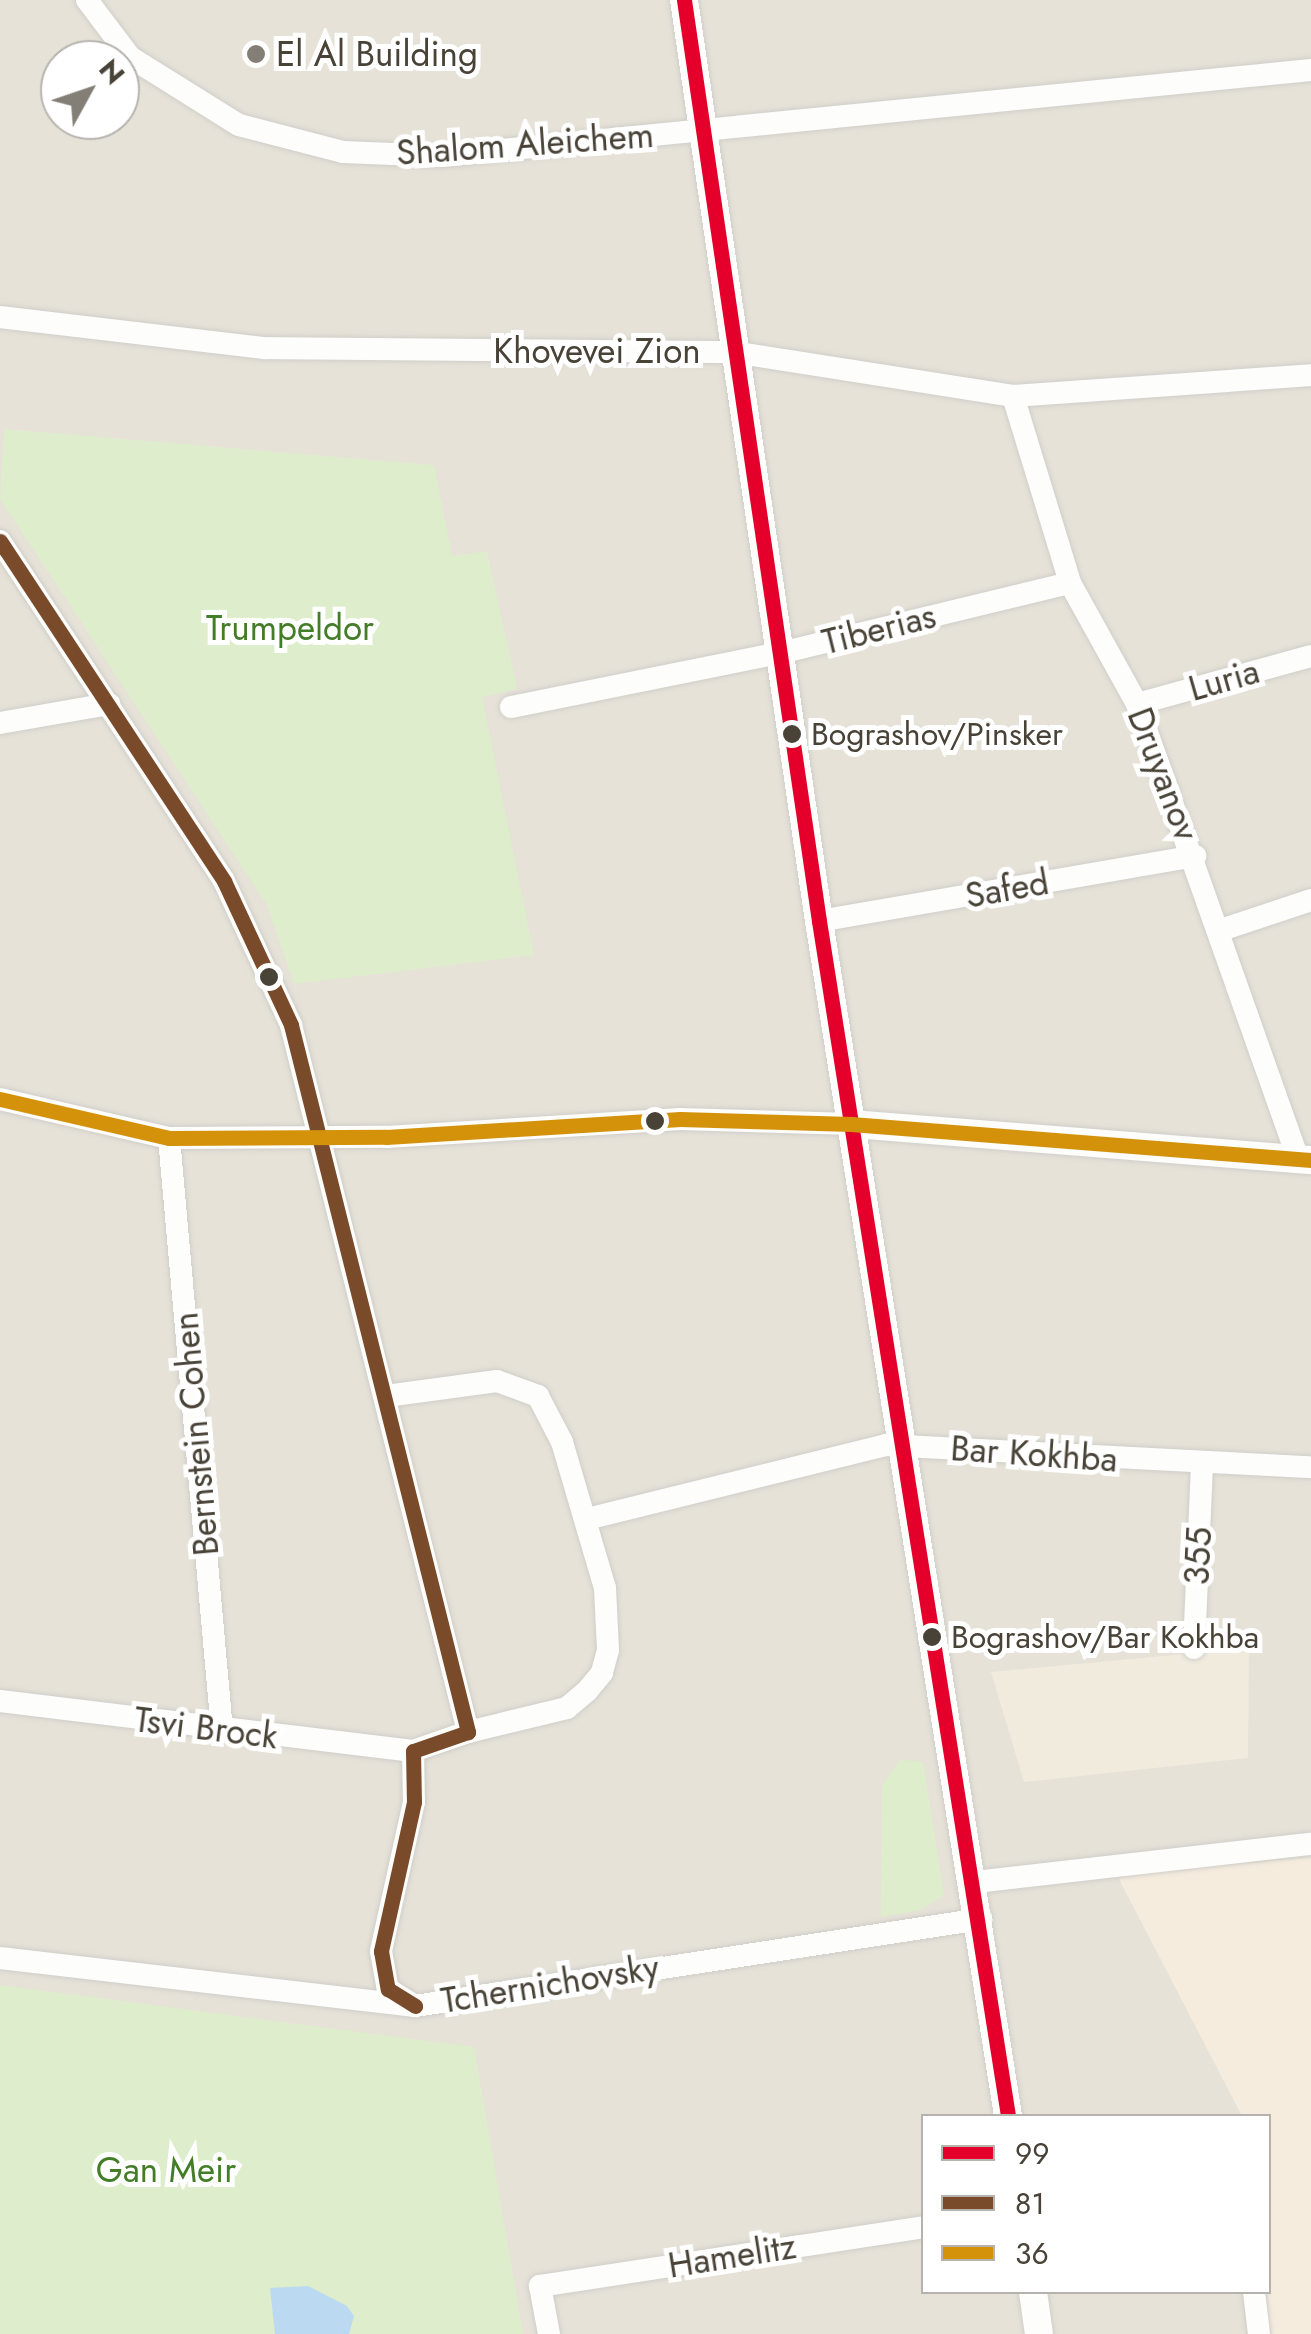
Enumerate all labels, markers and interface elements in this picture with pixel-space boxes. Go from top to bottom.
place label: El Al Building [276,33,478,75]
north arrow [40,40,140,140]
marker: El Al Building [245,43,267,65]
text: N [89,50,135,93]
street label: Shalom Aleichem [395,114,655,174]
street label: Khovevei Zion [493,330,701,372]
street label: Tiberias [818,595,940,663]
park label: Trumpeldor [206,607,374,649]
street label: Luria [1184,650,1264,710]
street label: Druyanov [1119,702,1207,846]
place label: Bograshov/Pinsker [811,715,1063,753]
marker: Bograshov/Pinsker [782,724,802,744]
street label: Safed [962,861,1052,917]
unlabelled marker [259,967,279,987]
unlabelled marker [645,1111,665,1131]
street label: Bernstein Cohen [164,1310,228,1558]
street label: Bar Kokhba [949,1427,1119,1481]
street label: 355 [1175,1526,1221,1586]
place label: Bograshov/Bar Kokhba [951,1618,1259,1656]
marker: Bograshov/Bar Kokhba [922,1627,942,1647]
street label: Tsvi Brock [132,1698,280,1758]
street label: Tchernichovsky [438,1946,662,2022]
legend [921,2114,1271,2294]
text: 99 [1015,2132,1050,2175]
park label: Gan Meir [96,2149,236,2191]
text: 81 [1015,2182,1045,2225]
street label: Hamelitz [665,2225,799,2287]
text: 36 [1015,2232,1049,2275]

